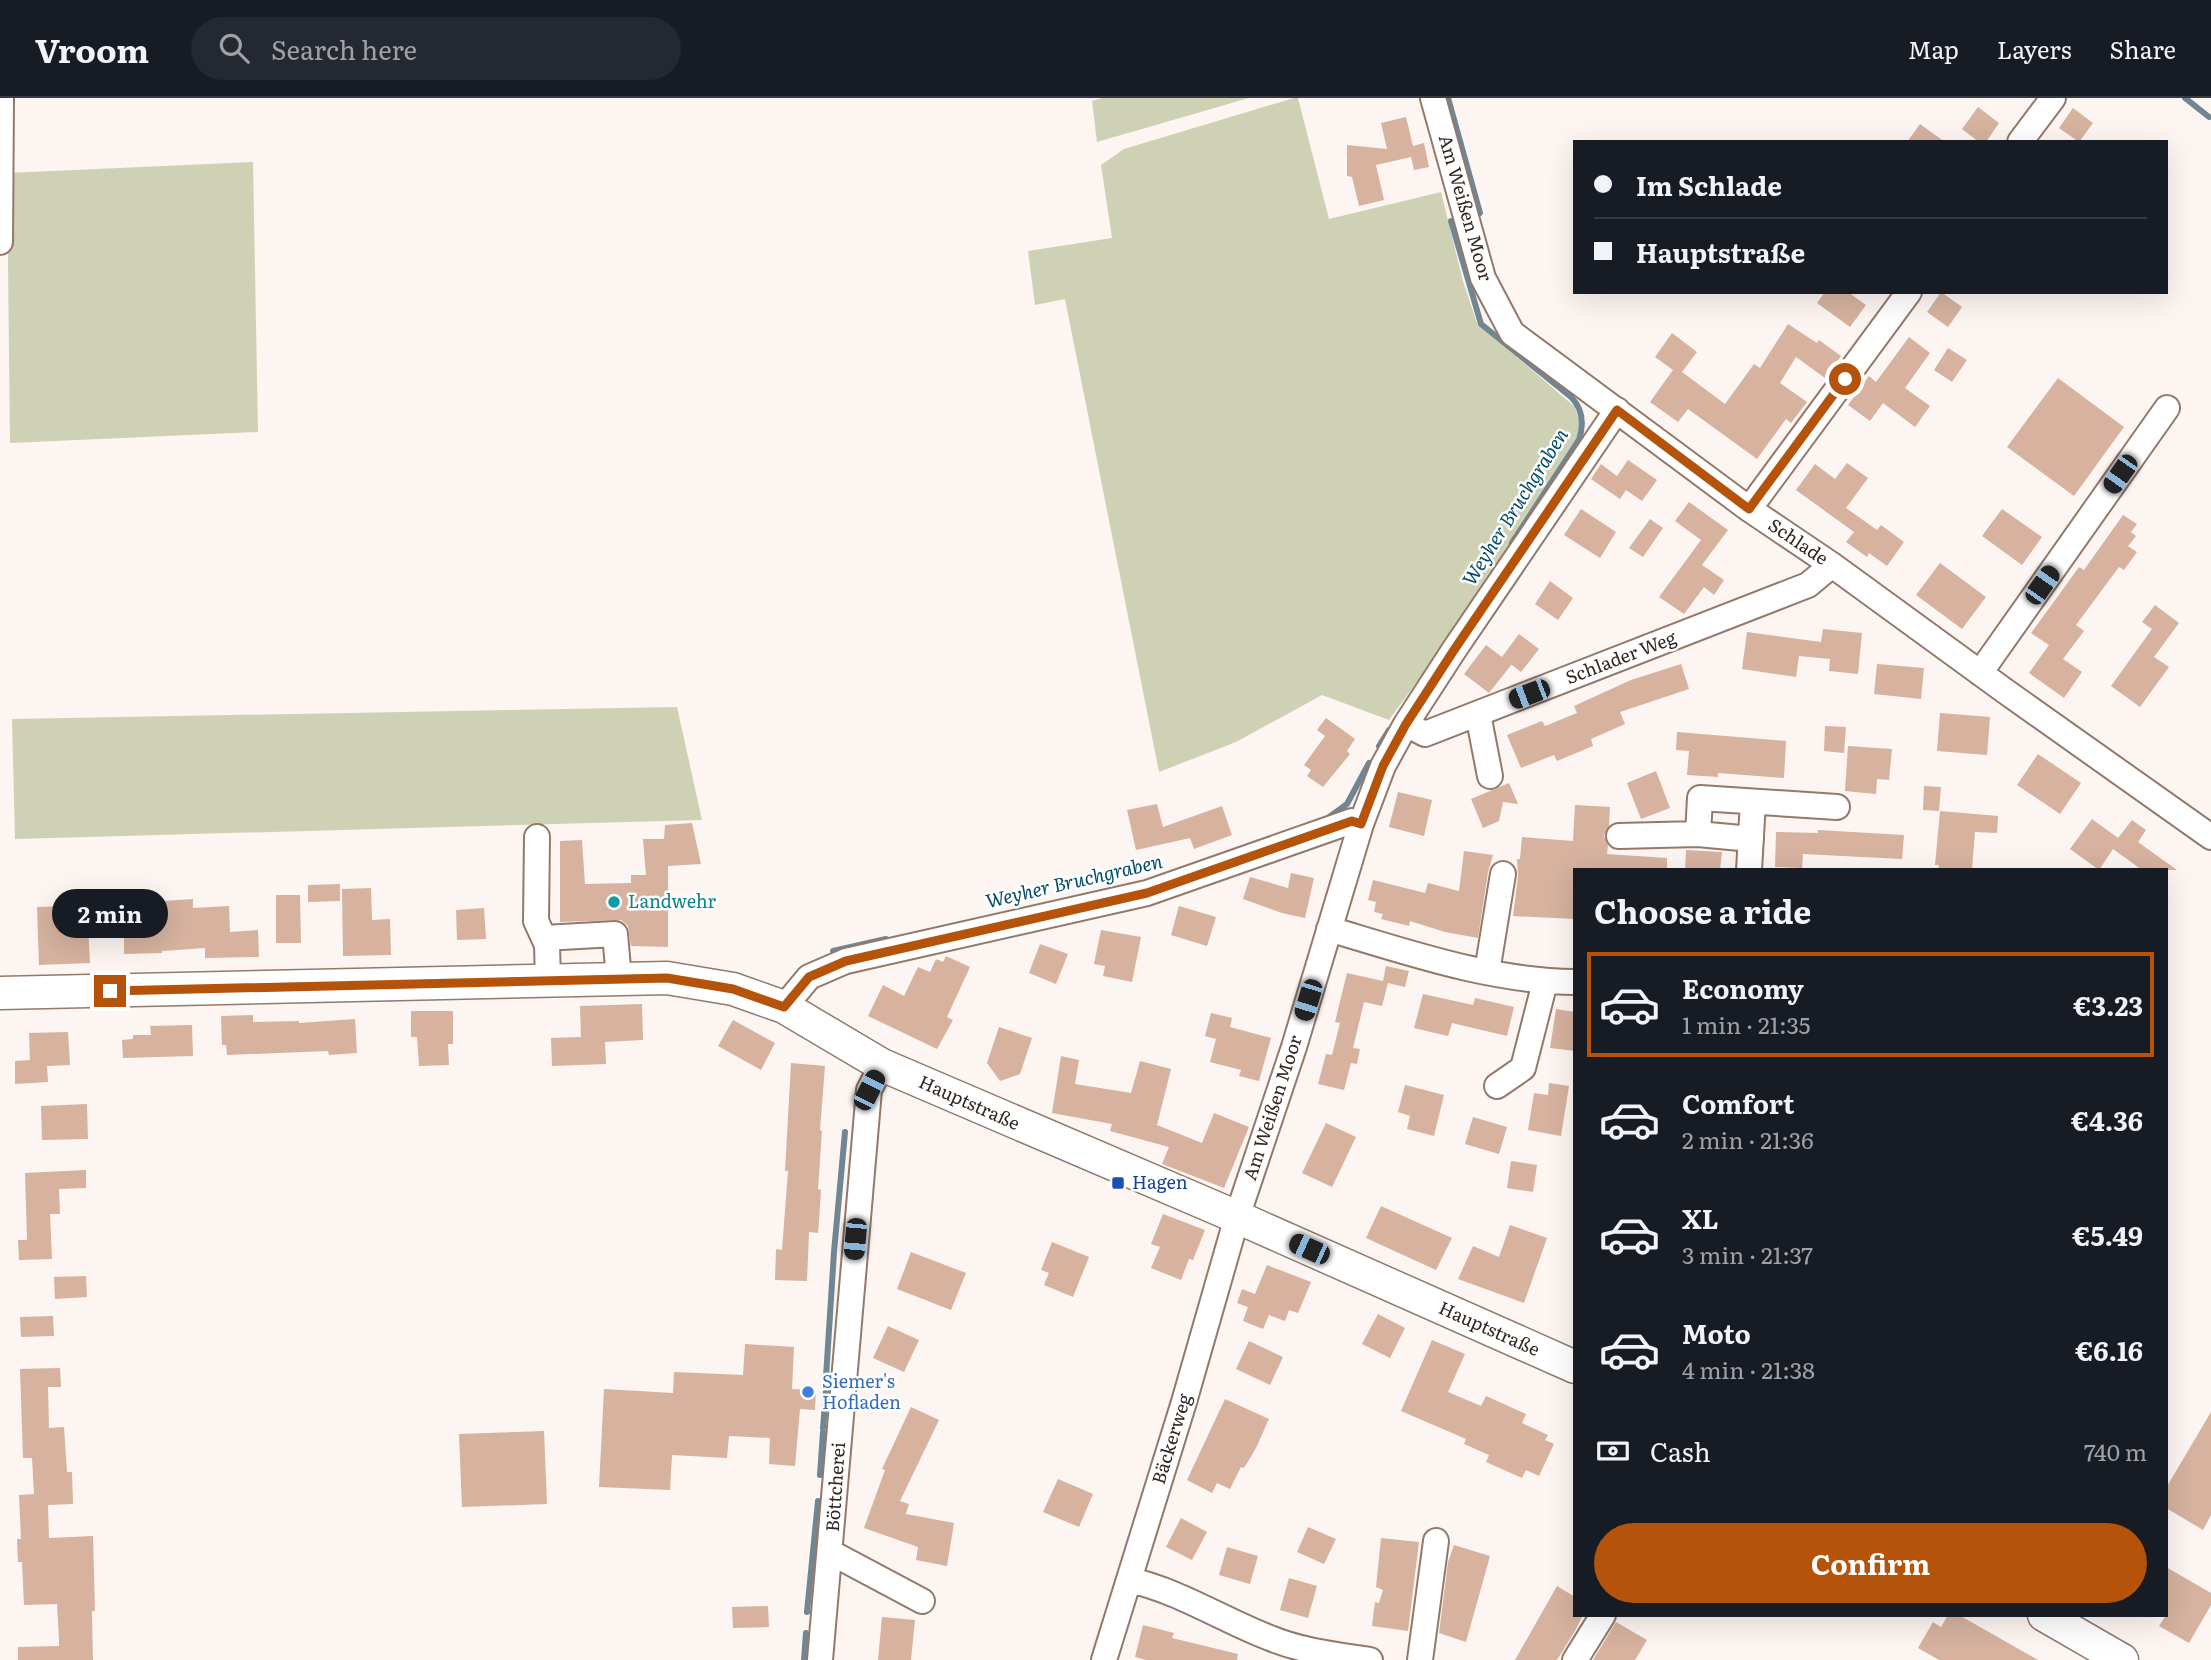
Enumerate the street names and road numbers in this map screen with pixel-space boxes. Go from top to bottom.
street label: Am Weißen Moor [1433,131,1500,284]
street label: Schlade [1763,511,1834,571]
street label: Schlader Weg [1561,623,1681,690]
street label: Am Weißen Moor [1235,1031,1308,1184]
street label: Hauptstraße [915,1067,1024,1136]
street label: Hauptstraße [1435,1293,1544,1362]
street label: Bäckerweg [1144,1389,1197,1487]
street label: Böttcherei [818,1441,851,1533]

